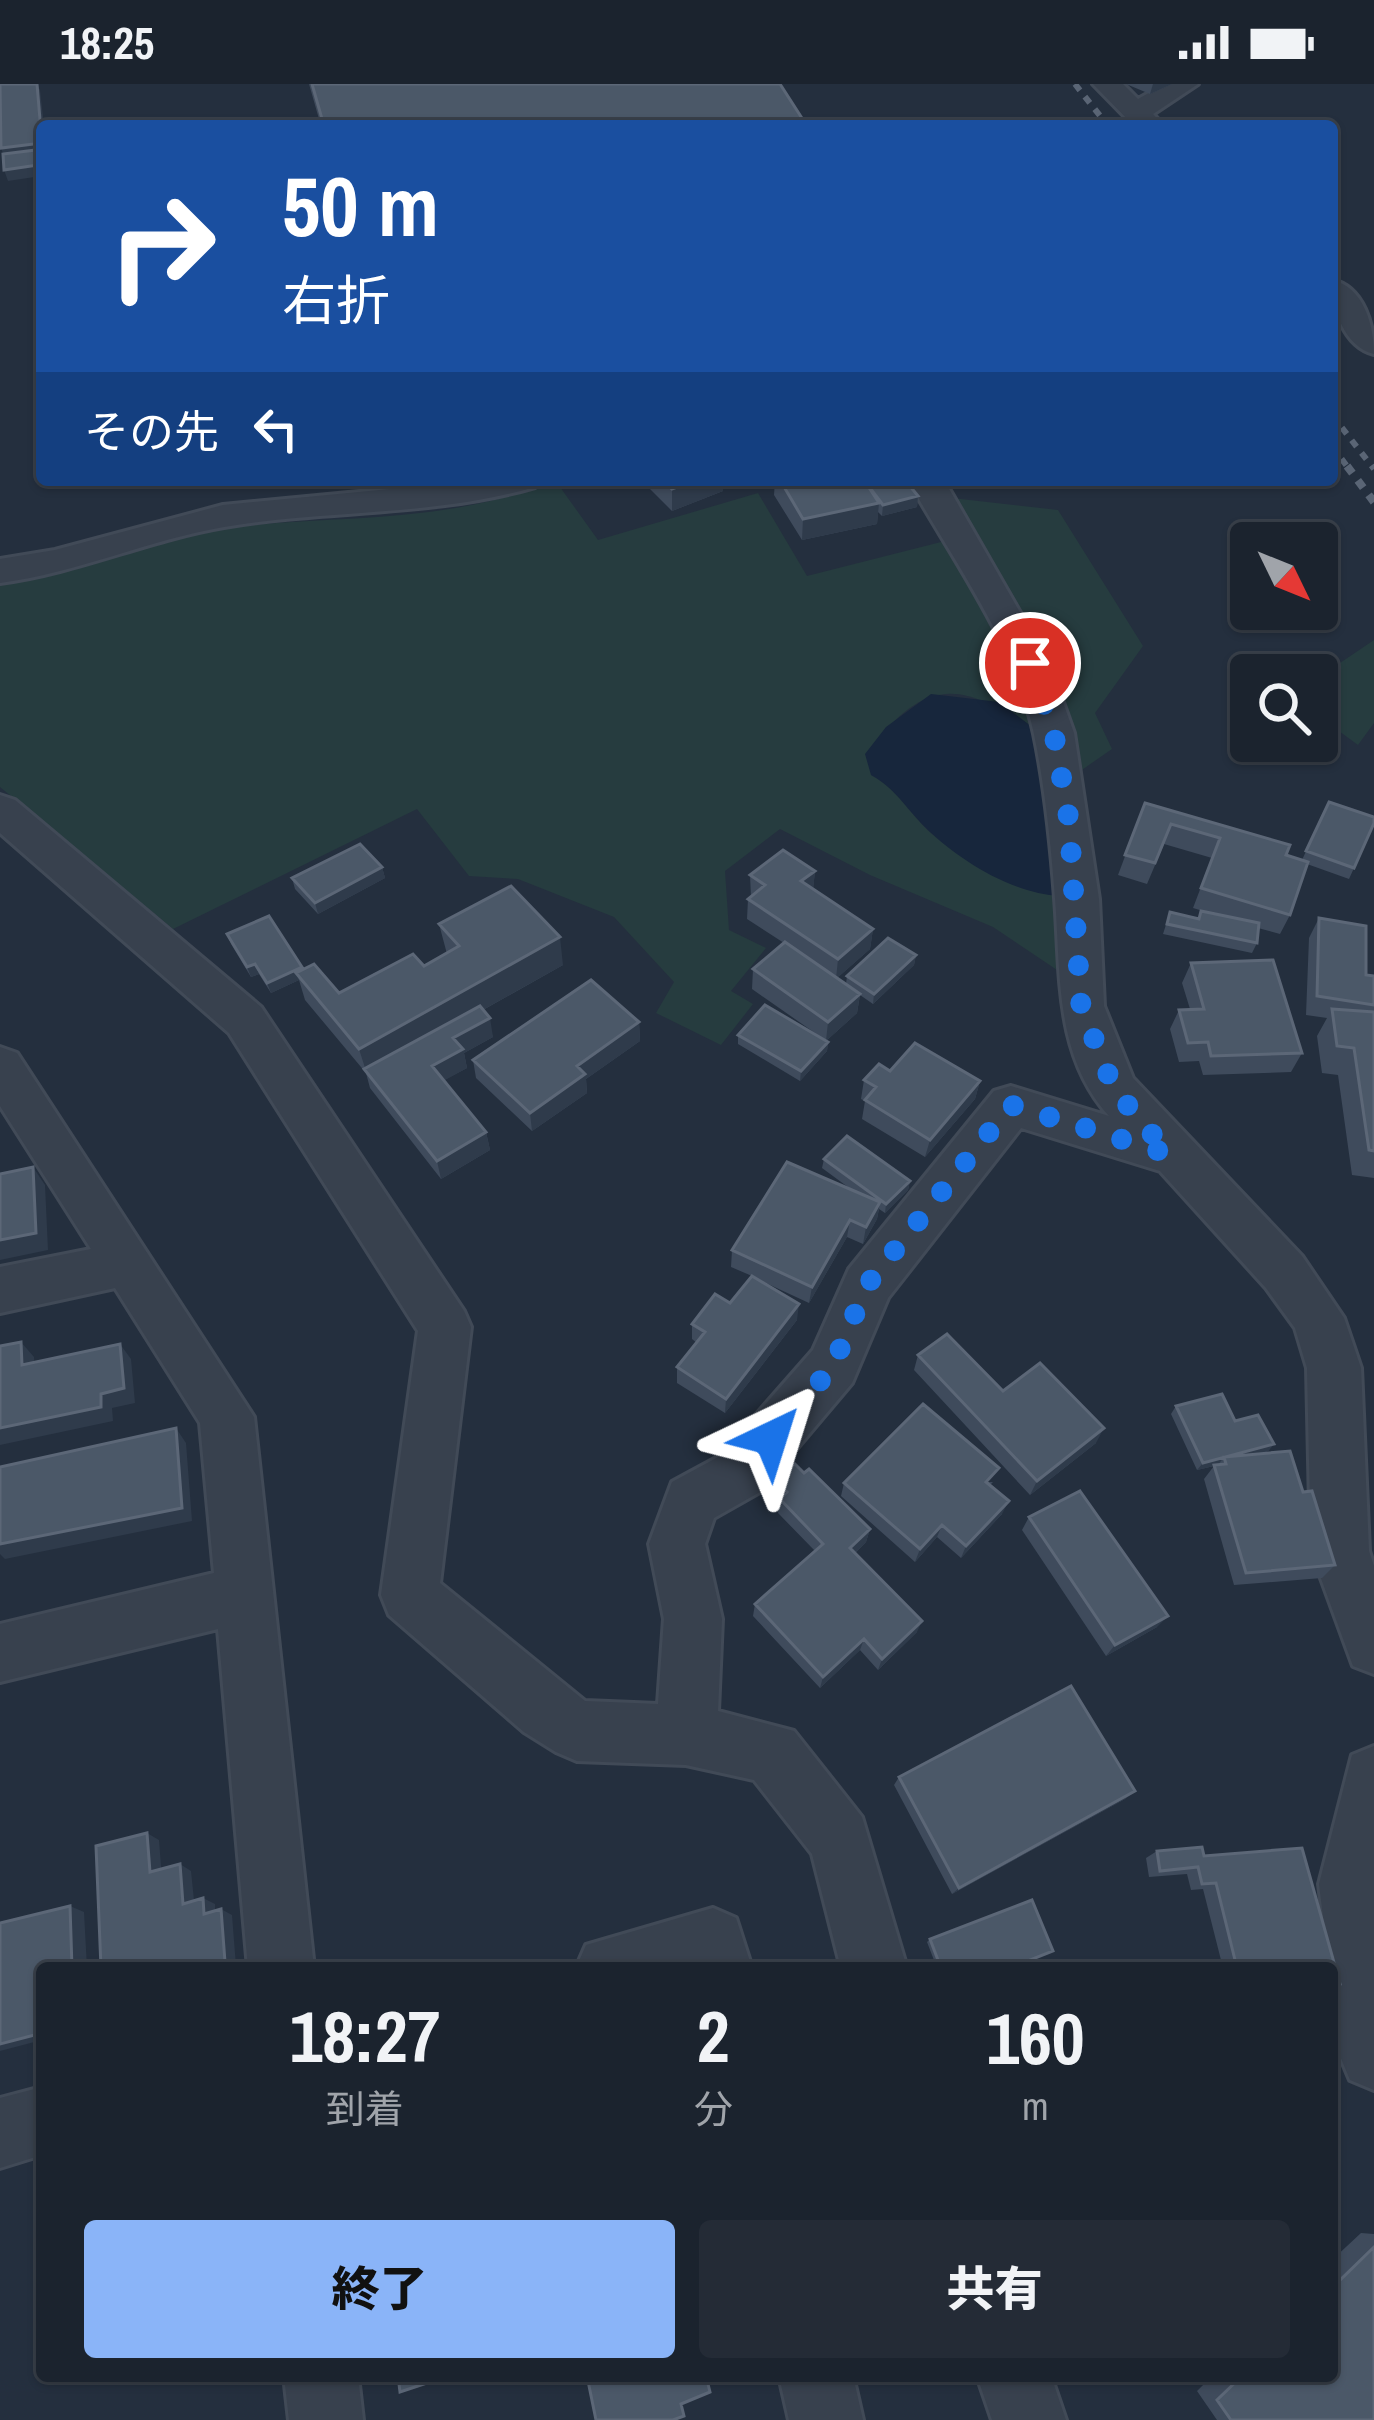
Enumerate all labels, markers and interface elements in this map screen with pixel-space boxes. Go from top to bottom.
text: 18:25 [60,12,154,73]
text: 50 m [282,149,439,262]
icon: right [84,168,240,324]
text: 右折 [282,264,390,337]
icon: left [243,396,309,462]
text: その先 [84,401,219,462]
north arrow [1230,522,1338,630]
map controls [1230,522,1338,762]
pin [979,612,1081,714]
icon: arrive [997,630,1063,696]
button: search [1230,654,1338,762]
position arrow [708,1375,834,1501]
text: 18:27 [289,1987,440,2084]
text: 2 [697,1987,730,2084]
text: 160 [986,1989,1085,2086]
text: m [1022,2080,1049,2132]
text: 到着 [326,2083,404,2135]
text: 分 [694,2083,733,2135]
button: 終了 [84,2220,675,2358]
button: 共有 [699,2220,1290,2358]

